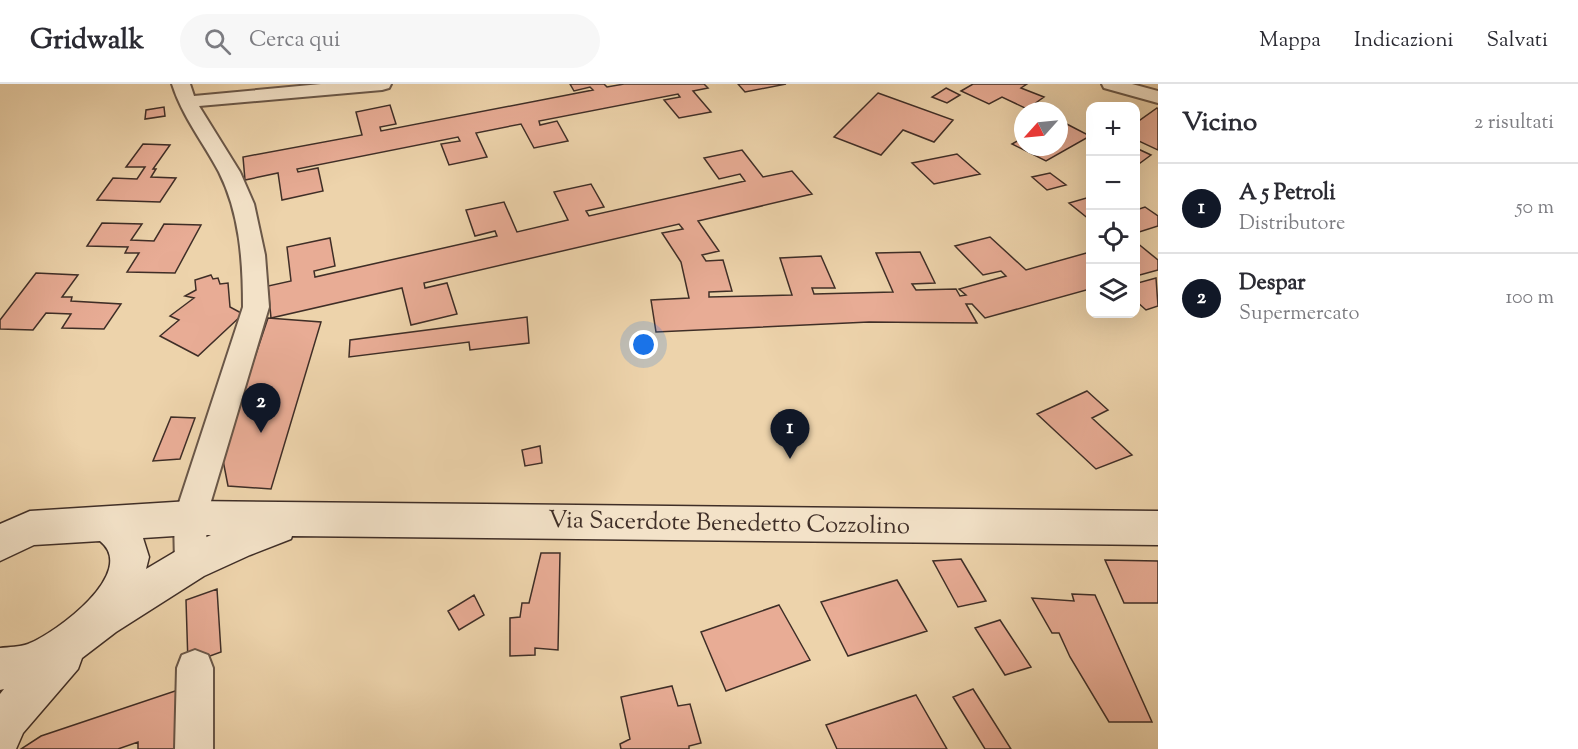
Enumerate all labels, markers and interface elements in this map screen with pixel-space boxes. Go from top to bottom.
search box [180,14,600,68]
text: Gridwalk [30,21,144,61]
icon: search [201,25,234,58]
text: Cerca qui [249,25,340,57]
text: Mappa [1259,26,1321,56]
text: Indicazioni [1354,26,1454,56]
text: Salvati [1487,26,1548,56]
north arrow [1014,102,1068,156]
map controls [1086,102,1140,318]
button: + [1086,102,1140,156]
text: Vicino [1182,105,1257,142]
text: 2 risultati [1474,109,1554,138]
button: − [1086,156,1140,210]
text: A 5 Petroli [1239,178,1335,210]
text: 1 [1198,194,1205,223]
text: 50 m [1516,194,1554,223]
button: locate [1086,210,1140,264]
text: Distributore [1239,210,1345,239]
button: layers [1086,264,1140,318]
text: Despar [1239,268,1306,300]
text: 2 [1197,284,1206,313]
text: 100 m [1505,284,1554,313]
text: Supermercato [1239,300,1359,329]
your location [629,330,658,359]
pin: 2 [242,384,280,433]
pin: 1 [770,410,810,459]
street label: Via Sacerdote Benedetto Cozzolino [548,504,910,544]

